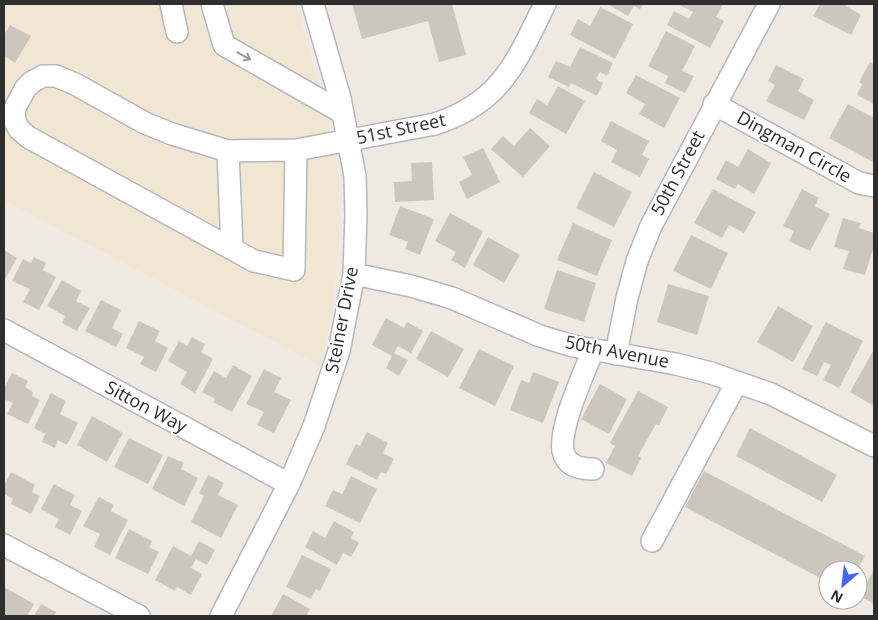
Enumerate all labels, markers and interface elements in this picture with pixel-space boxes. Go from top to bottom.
one-way arrow [237,51,252,61]
street label: Dingman Circle [733,105,856,187]
street label: 51st Street [354,107,448,149]
street label: 50th Street [645,126,710,219]
street label: Steiner Drive [319,264,363,375]
street label: 50th Avenue [563,329,671,373]
street label: Sitton Way [101,375,192,438]
north arrow [818,560,868,610]
text: N [827,586,846,608]

